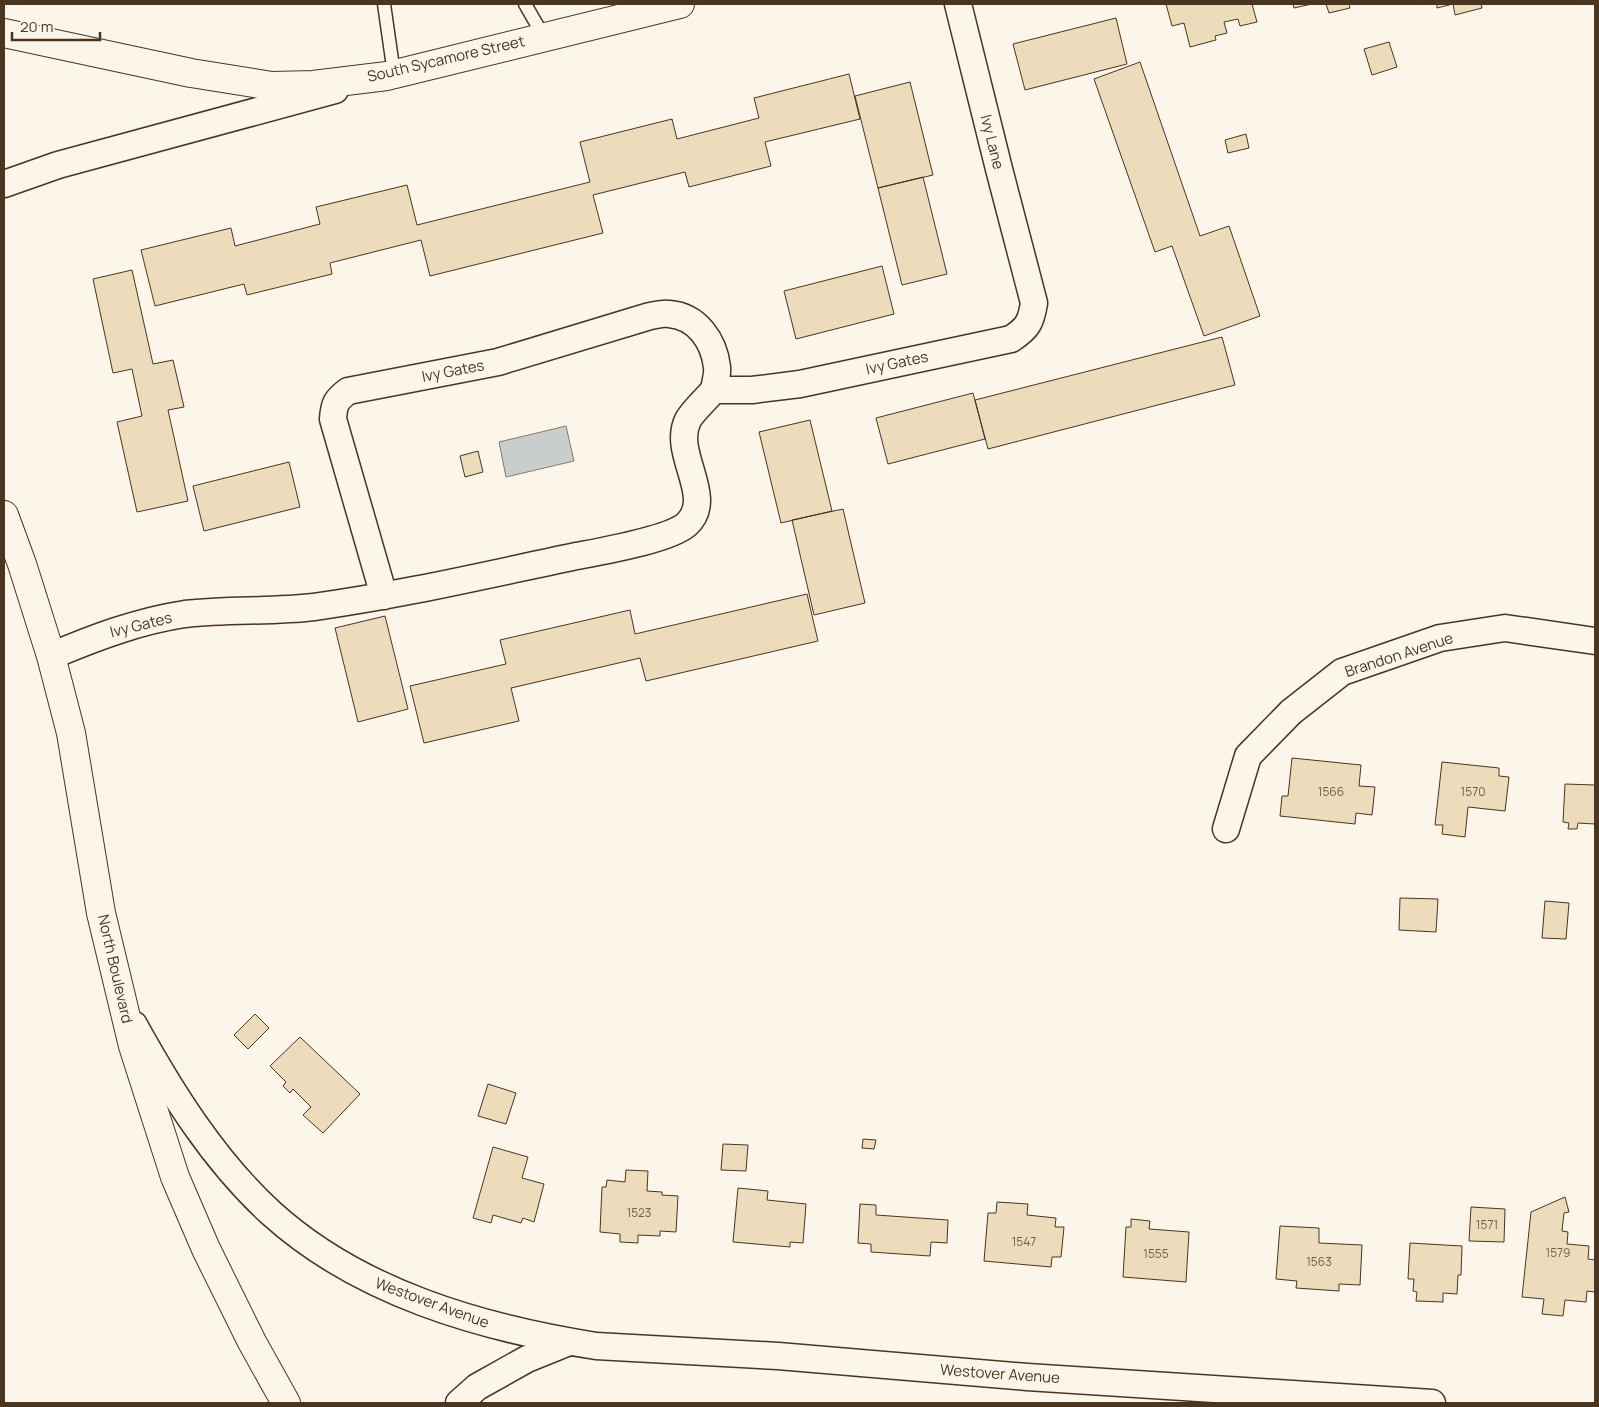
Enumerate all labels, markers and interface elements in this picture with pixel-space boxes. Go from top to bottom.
scale bar [12,10,100,42]
text: 20 m [20,16,53,37]
street label: South Sycamore Street [365,30,527,87]
street label: Ivy Lane [976,112,1009,172]
street label: Ivy Gates [864,346,930,379]
street label: Ivy Gates [420,354,486,387]
street label: Ivy Gates [108,607,174,642]
street label: Brandon Avenue [1342,627,1456,682]
house number: 1566 [1318,783,1344,800]
house number: 1570 [1461,783,1485,800]
street label: North Boulevard [93,912,138,1025]
house number: 1523 [627,1204,651,1221]
house number: 1571 [1476,1216,1498,1233]
house number: 1547 [1012,1233,1036,1250]
house number: 1579 [1545,1244,1571,1261]
house number: 1555 [1143,1245,1169,1262]
house number: 1563 [1306,1253,1332,1270]
street label: Westover Avenue [372,1272,492,1333]
street label: Westover Avenue [939,1359,1061,1388]

